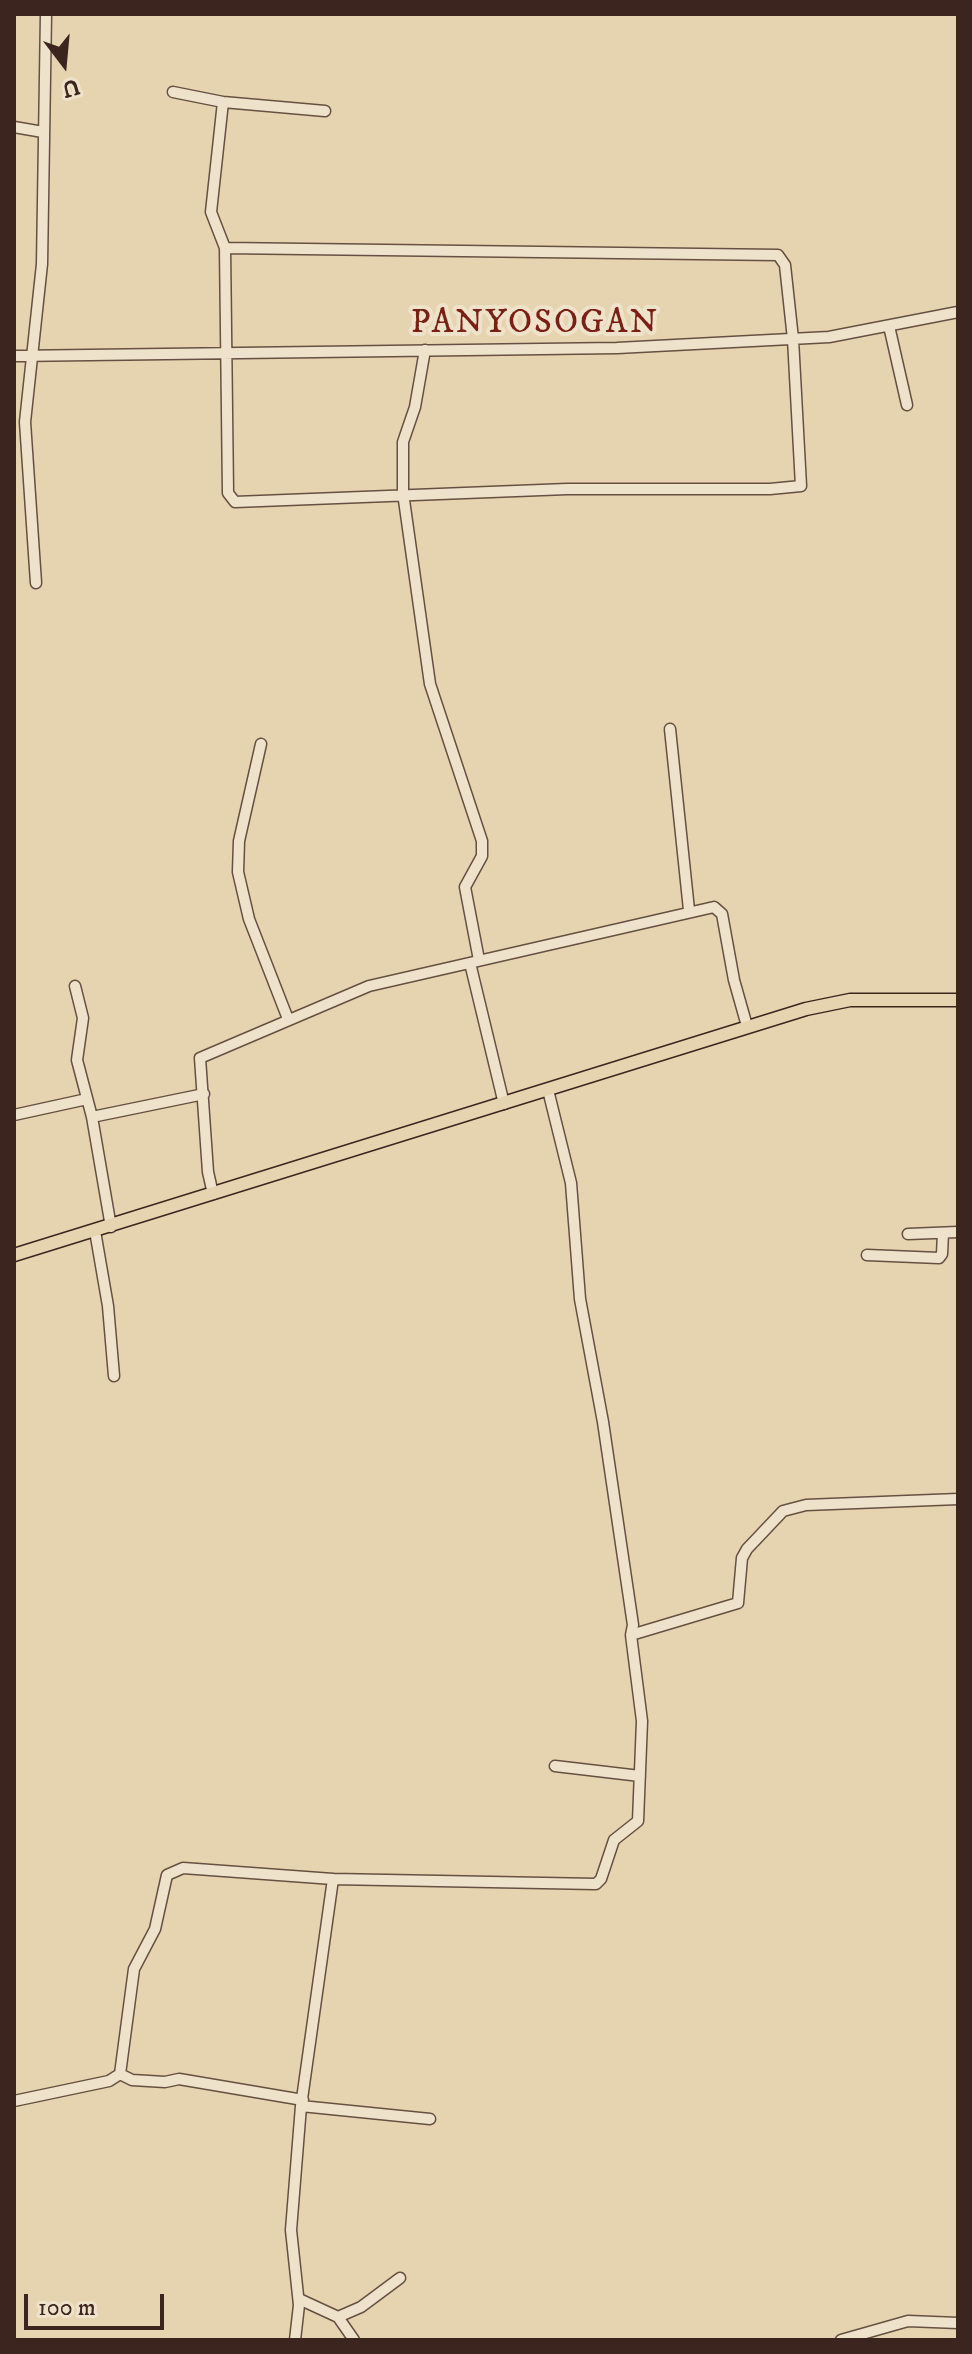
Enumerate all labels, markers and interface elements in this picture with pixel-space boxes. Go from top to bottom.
north arrow [24,24,104,104]
text: U [59,72,83,103]
district label: PANYOSOGAN [411,305,659,345]
scale bar [28,2278,168,2328]
text: 100 m [38,2293,96,2323]

